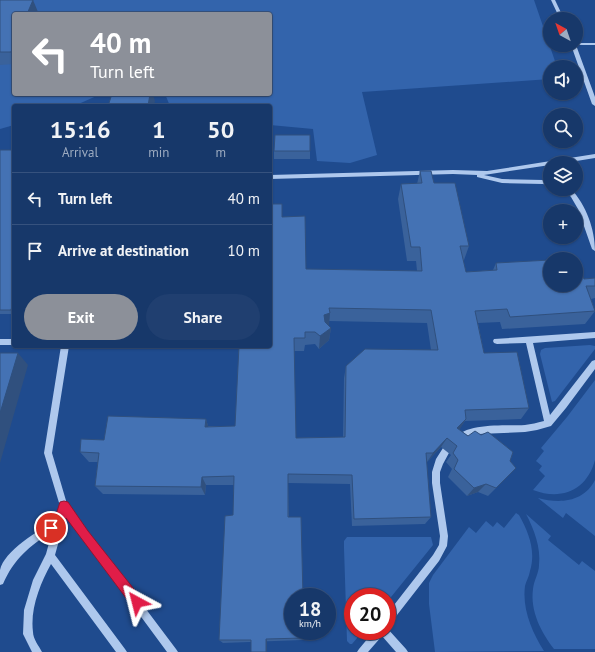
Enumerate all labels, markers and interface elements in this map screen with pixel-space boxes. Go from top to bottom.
north arrow [543,12,583,52]
map controls [543,12,583,292]
text: 40 m [90,24,151,61]
icon: left [24,28,76,80]
text: Turn left [90,60,155,83]
button: sound [543,60,583,100]
button: search [543,108,583,148]
text: 15:16 [50,114,111,145]
text: 1 [152,114,166,145]
text: 50 [207,114,234,145]
text: Arrival [62,144,98,161]
text: min [148,144,169,161]
text: m [215,144,226,161]
button: layers [543,156,583,196]
icon: left [24,188,46,210]
text: Turn left [58,189,112,208]
text: 40 m [227,189,260,208]
button: + [543,204,583,244]
icon: arrive [24,240,46,262]
text: Arrive at destination [58,241,189,260]
text: 10 m [227,241,260,260]
button: − [543,252,583,292]
button: Exit [24,294,138,340]
button: Share [146,294,260,340]
pin [34,511,68,545]
icon: arrive [40,517,62,539]
position arrow [116,581,158,623]
speed limit sign: 20 [344,588,396,640]
text: 18 [299,596,321,622]
text: km/h [299,617,321,630]

